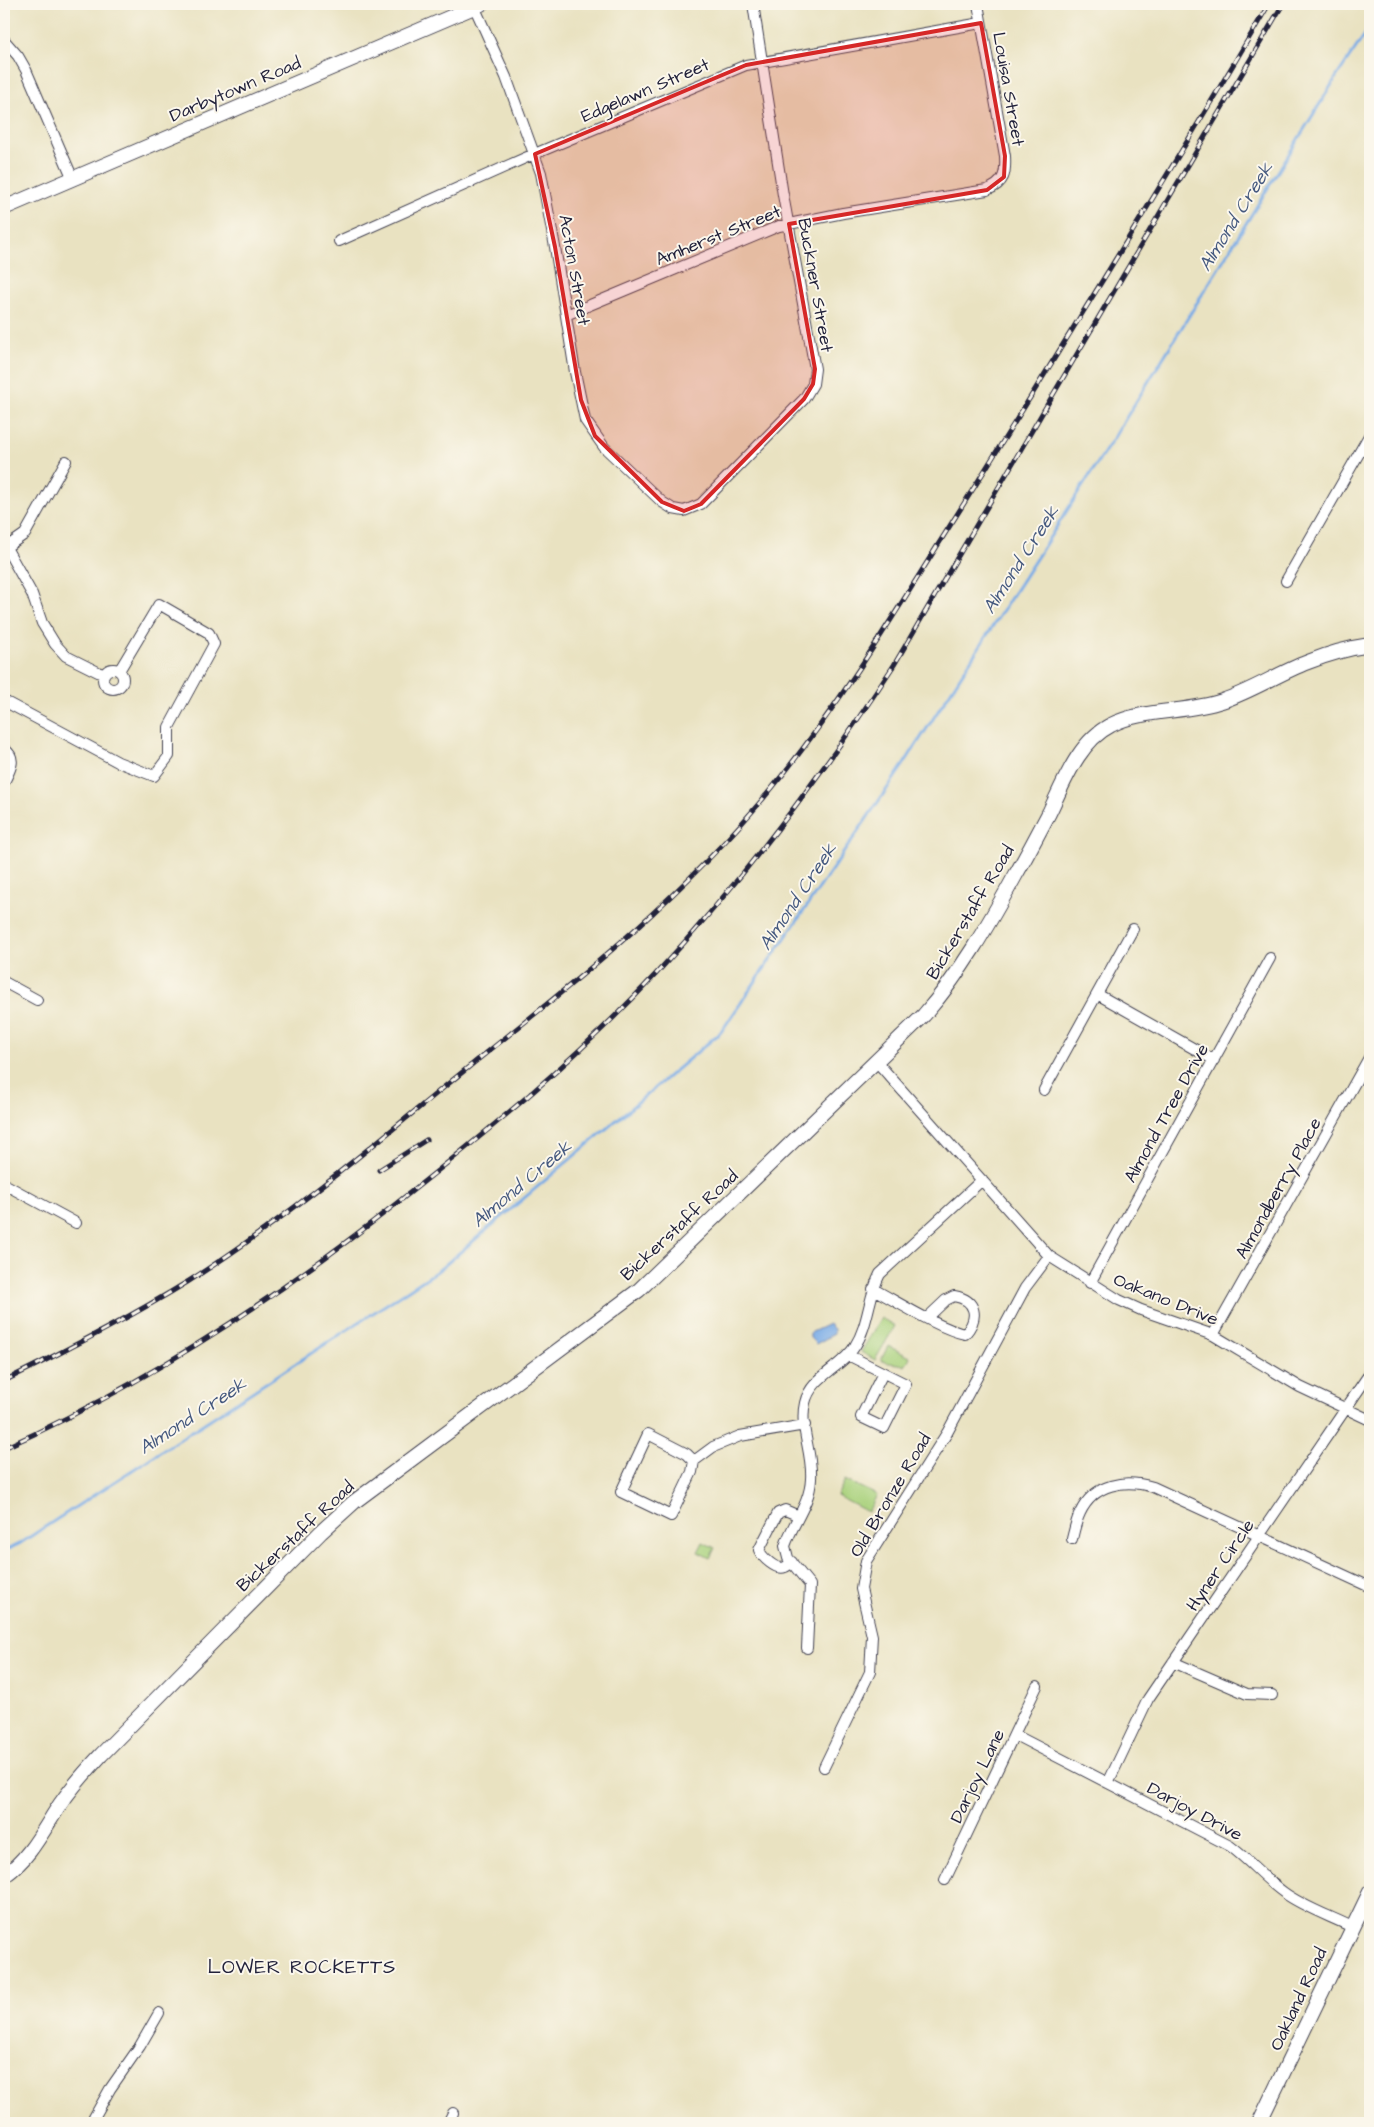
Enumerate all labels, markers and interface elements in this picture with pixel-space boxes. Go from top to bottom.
street label: Louisa Street [986,30,1031,149]
street label: Darbytown Road [166,51,305,129]
street label: Edgelawn Street [577,52,714,130]
water label: Almond Creek [1192,157,1281,276]
street label: Amherst Street [652,199,785,272]
street label: Acton Street [552,213,597,328]
street label: Buckner Street [791,216,840,355]
water label: Almond Creek [976,500,1066,619]
water label: Almond Creek [752,838,844,956]
street label: Bickerstaff Road [920,840,1021,984]
street label: Almond Tree Drive [1118,1039,1215,1187]
street label: Almondberry Place [1229,1113,1329,1264]
water label: Almond Creek [466,1134,578,1234]
street label: Bickerstaff Road [615,1164,744,1287]
street label: Oakano Drive [1110,1267,1222,1332]
water label: Almond Creek [134,1371,252,1461]
street label: Old Bronze Road [844,1429,937,1562]
street label: Bickerstaff Road [231,1475,360,1598]
street label: Hyner Circle [1180,1514,1261,1617]
street label: Darjoy Lane [944,1725,1012,1828]
street label: Darjoy Drive [1142,1776,1247,1848]
street label: Oakland Road [1264,1944,1333,2055]
district label: LOWER ROCKETTS [208,1954,396,1981]

